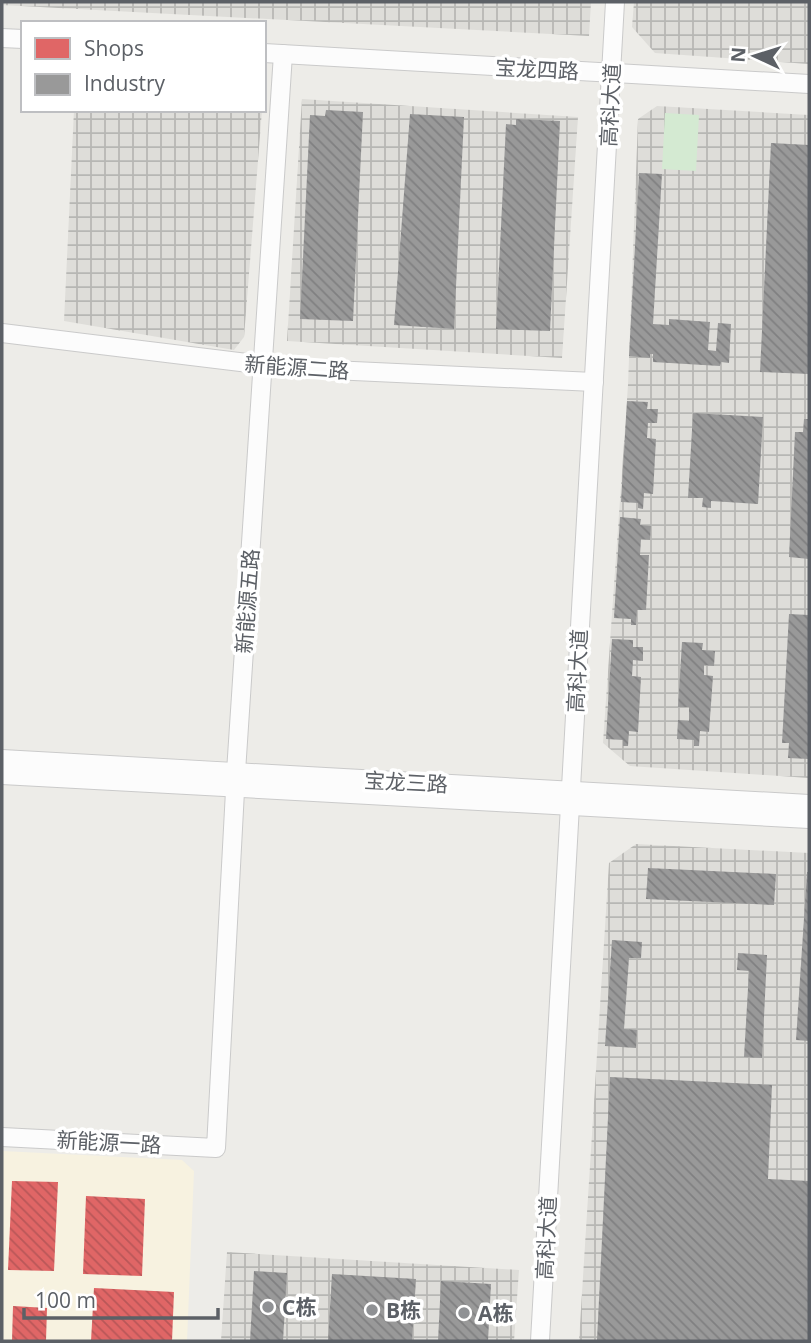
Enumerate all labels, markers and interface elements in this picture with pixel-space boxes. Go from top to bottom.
legend [21,21,266,112]
north arrow [720,21,790,91]
text: Shops [84,34,144,62]
text: N [725,46,752,63]
street label: 宝龙四路 [494,53,580,85]
street label: 高科大道 [594,62,626,148]
text: Industry [84,69,166,97]
street label: 新能源二路 [244,349,350,385]
street label: 新能源五路 [229,548,265,654]
street label: 高科大道 [561,628,593,714]
street label: 宝龙三路 [363,766,449,798]
street label: 新能源一路 [56,1125,162,1159]
street label: 高科大道 [530,1195,562,1281]
scale bar [24,1276,219,1320]
text: 100 m [35,1286,96,1314]
place label: C栋 [282,1293,316,1321]
place label: B栋 [386,1296,421,1324]
marker: C栋 [260,1299,276,1315]
place label: A栋 [478,1299,514,1327]
marker: B栋 [364,1302,380,1318]
marker: A栋 [456,1305,472,1321]

